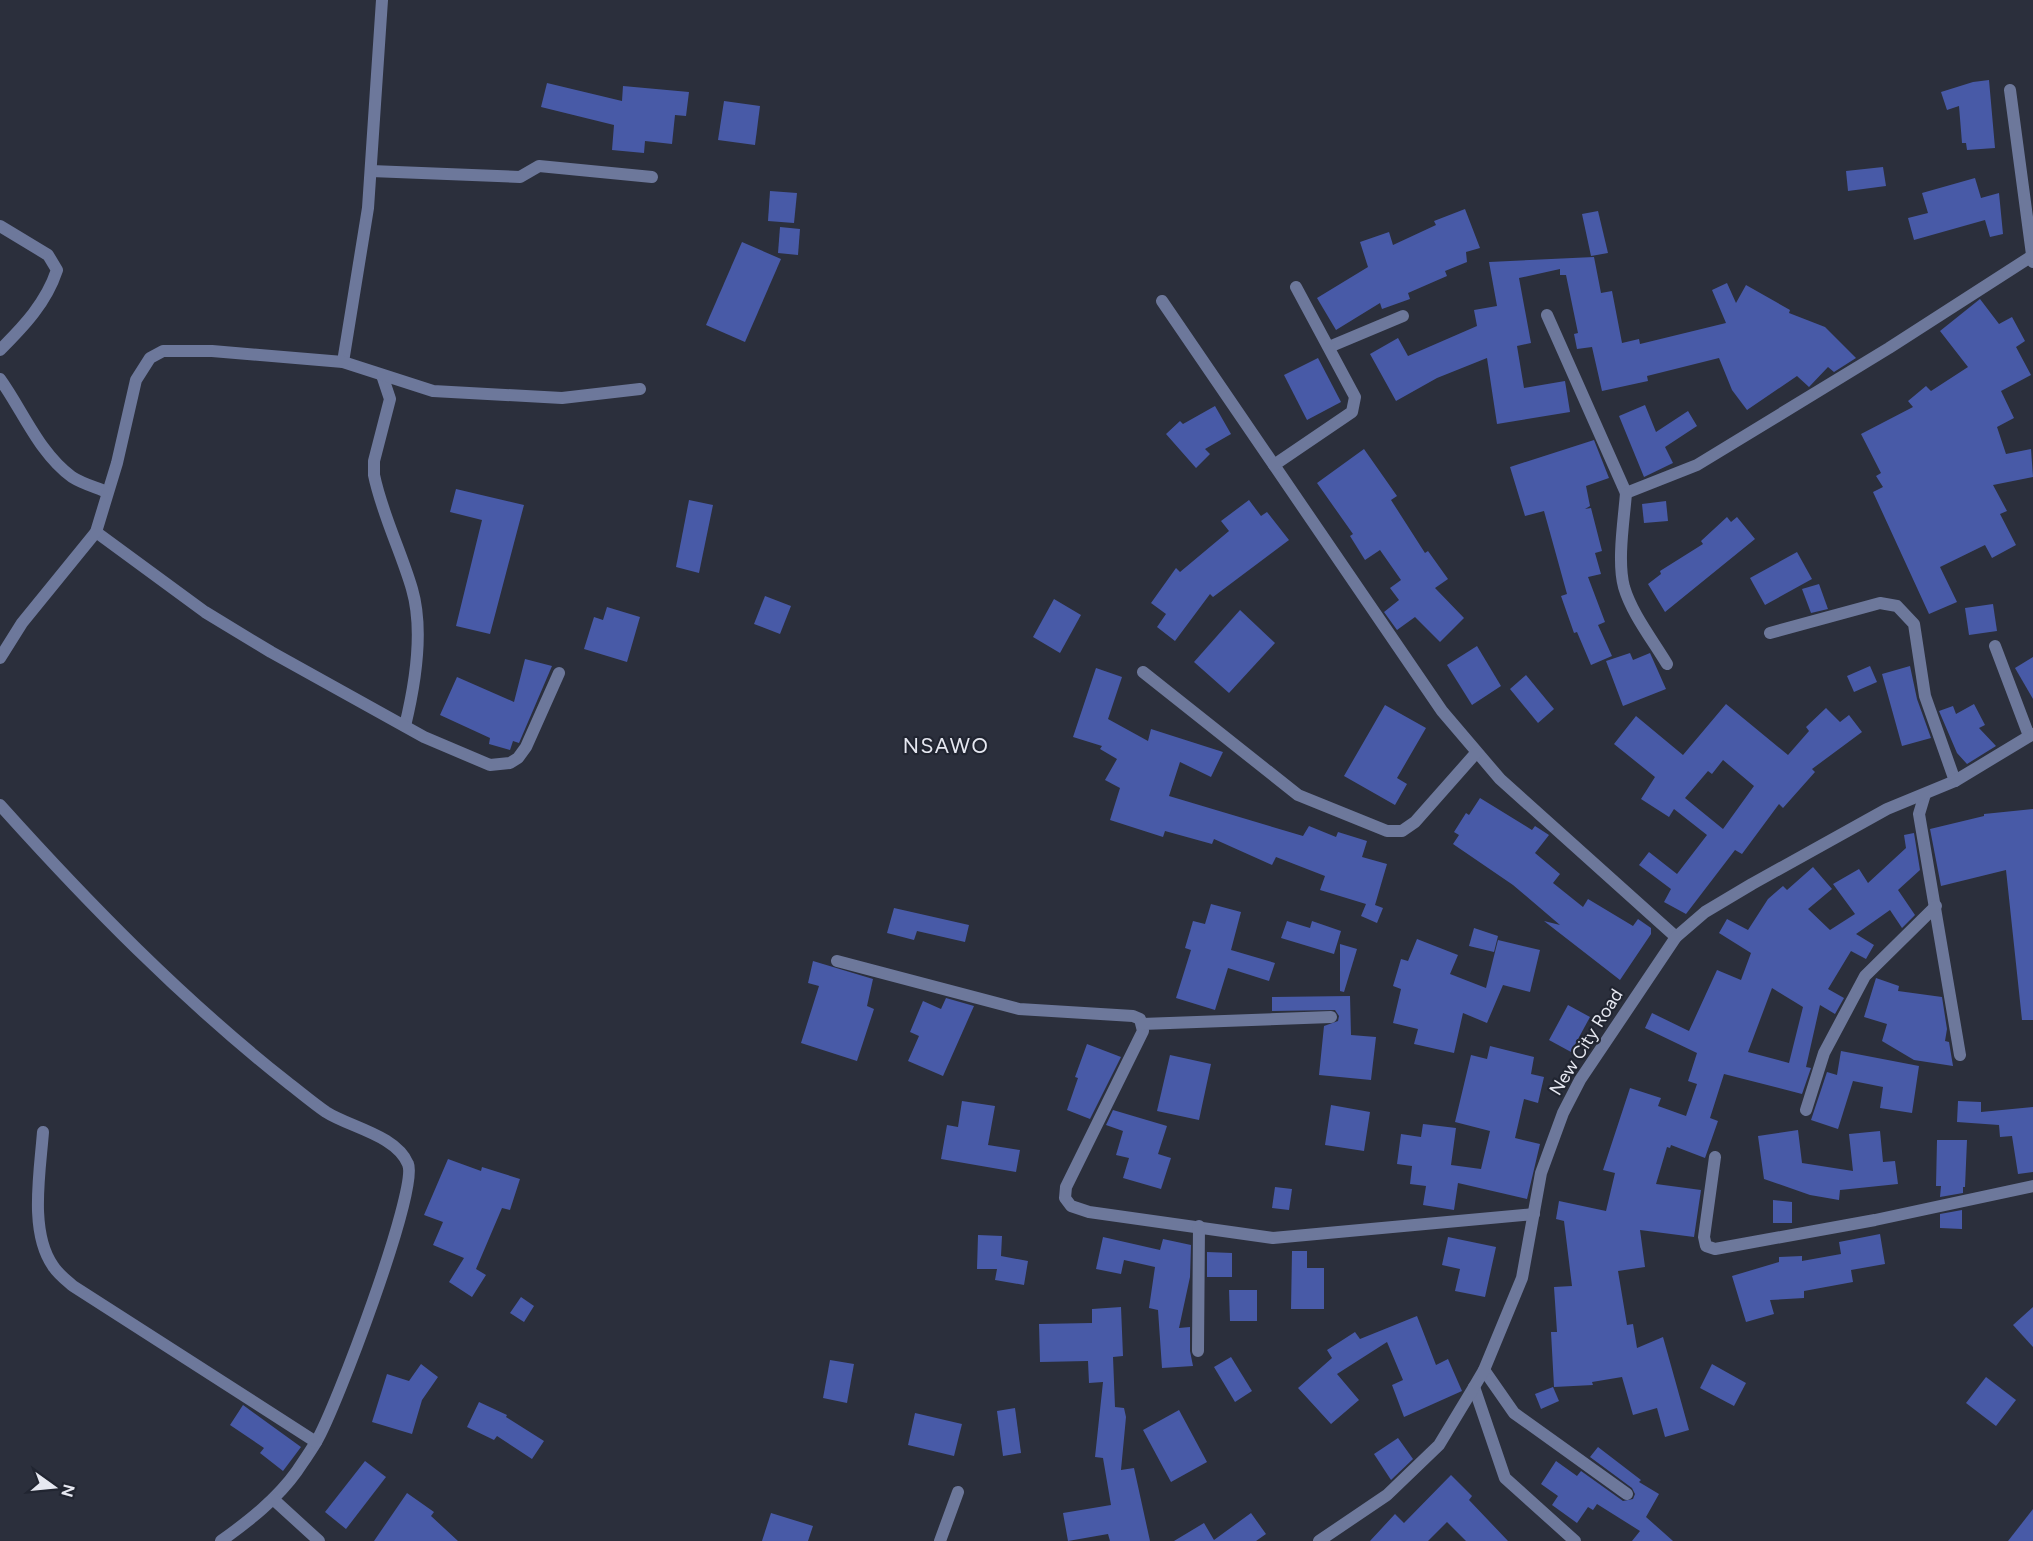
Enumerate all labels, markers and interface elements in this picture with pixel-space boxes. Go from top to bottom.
district label: NSAWO [903,733,989,758]
street label: New City Road [1545,985,1627,1099]
north arrow [24,1457,84,1517]
text: N [57,1482,79,1499]

